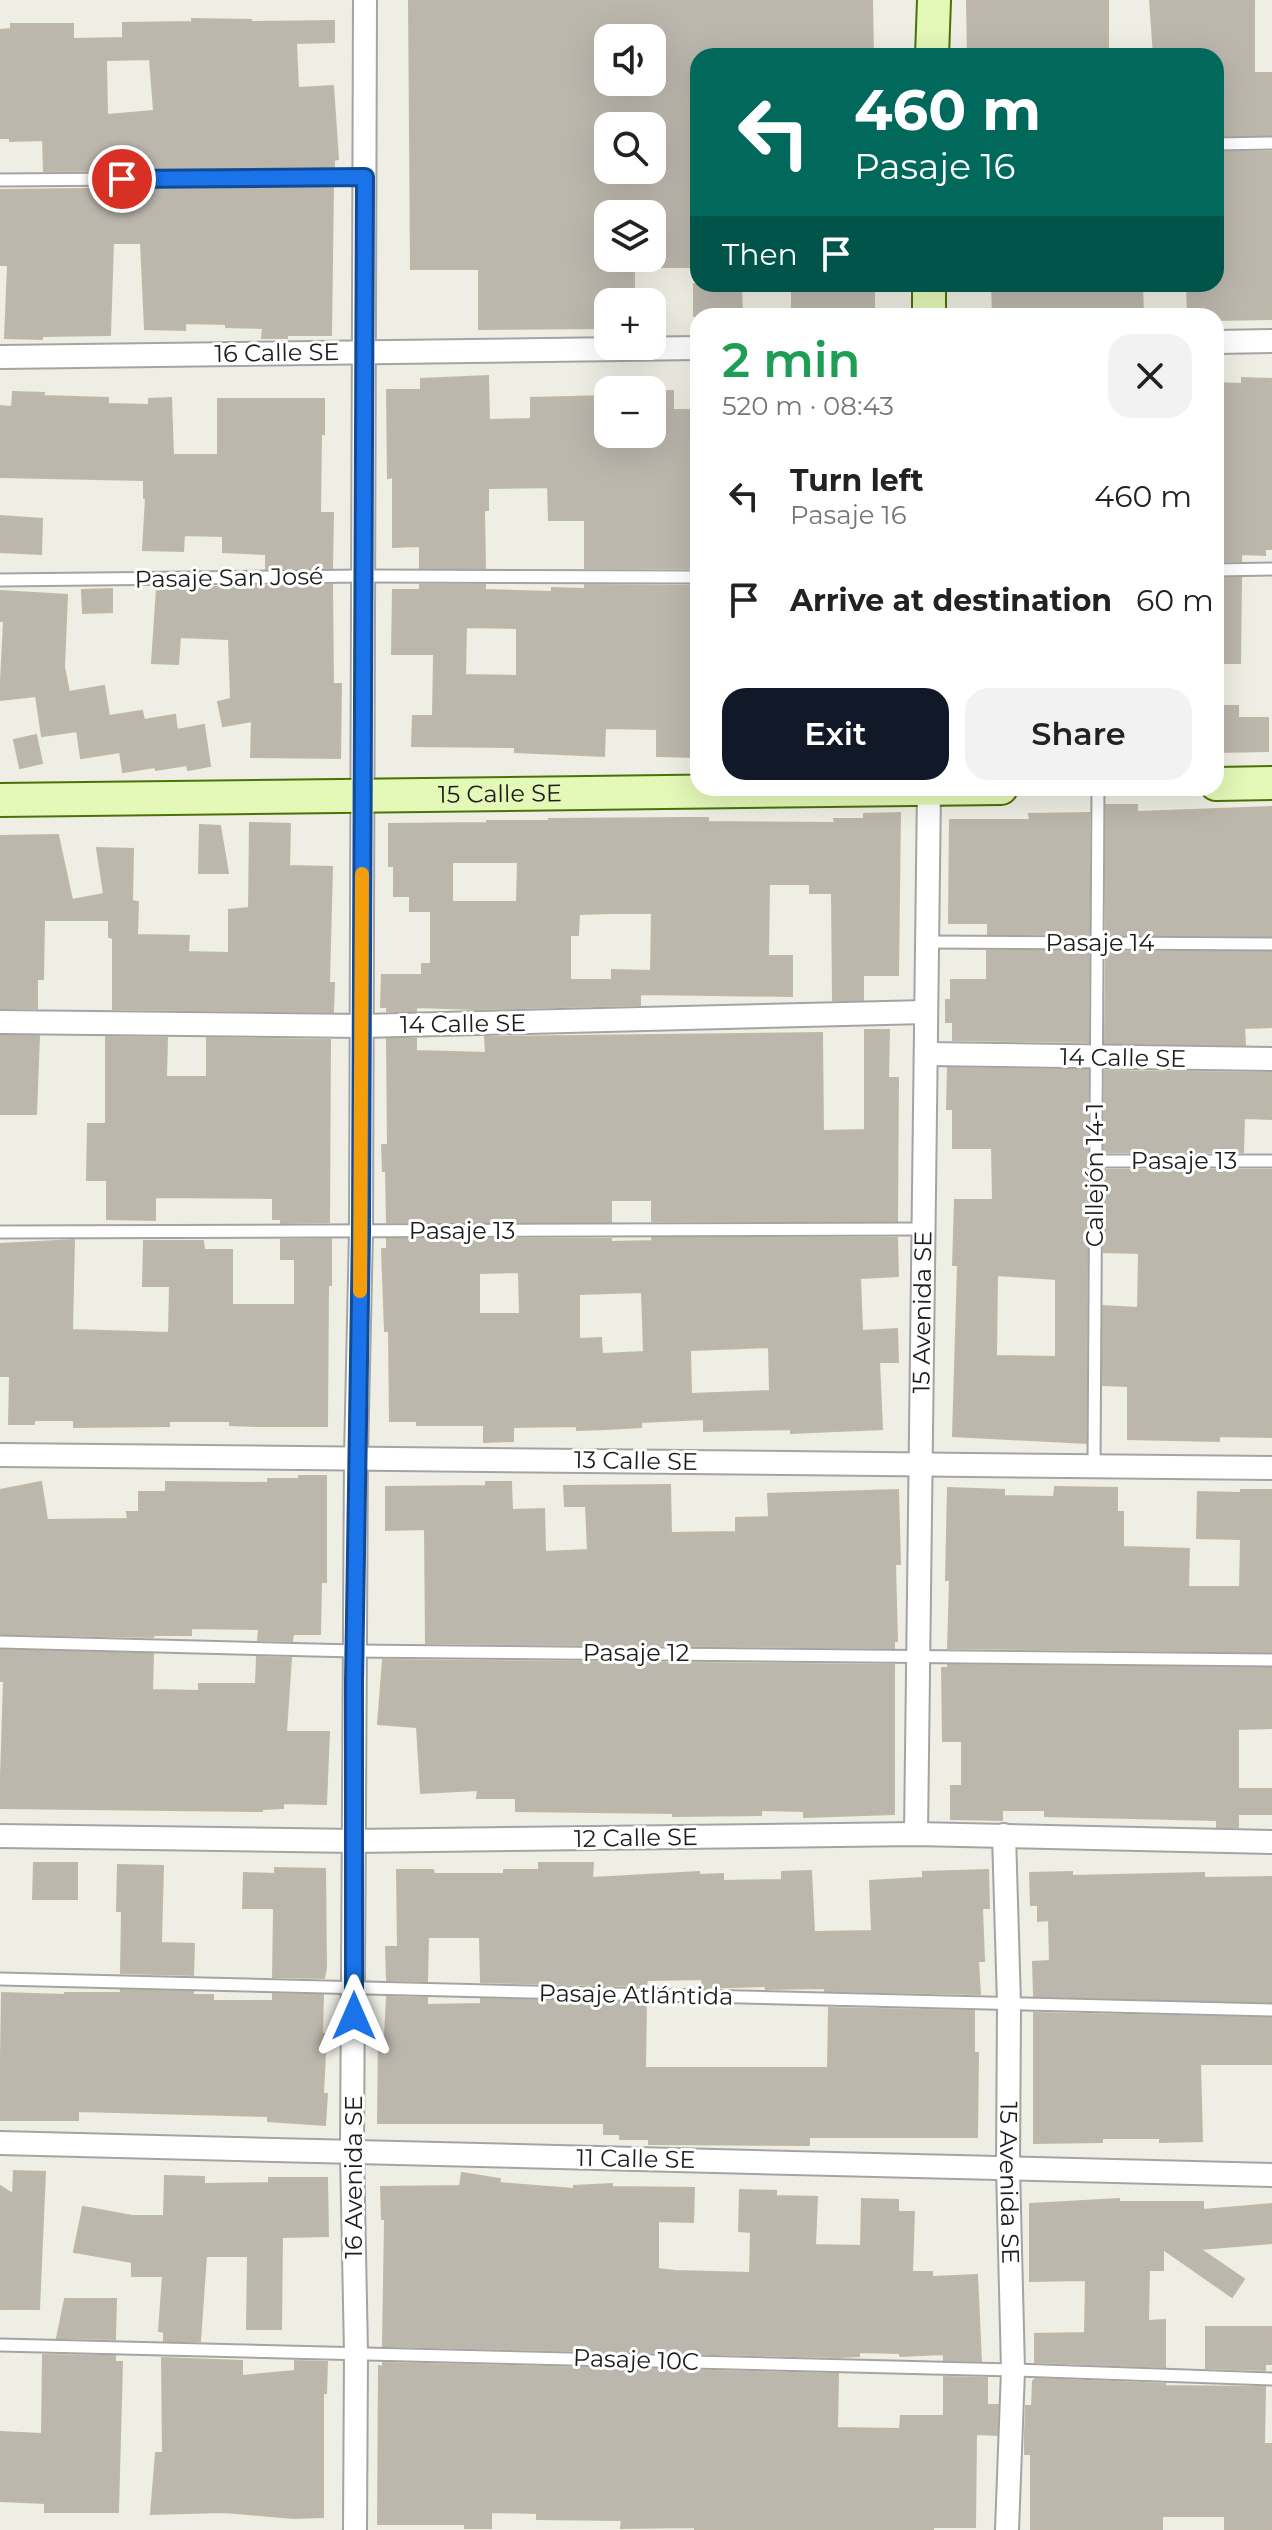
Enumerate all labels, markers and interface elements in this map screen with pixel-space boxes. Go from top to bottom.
map controls [594,24,666,448]
button: sound [594,24,666,96]
text: 460 m [854,76,1041,144]
icon: left [722,80,826,184]
button: search [594,112,666,184]
text: Pasaje 16 [854,144,1015,188]
pin [88,145,156,213]
icon: arrive [100,157,144,201]
button: layers [594,200,666,272]
icon: arrive [814,232,858,276]
text: Then [722,236,798,273]
button: + [594,288,666,360]
text: 2 min [722,331,860,389]
button: close [1108,334,1192,418]
street label: 16 Calle SE [214,337,340,368]
button: − [594,376,666,448]
text: 520 m · 08:43 [722,390,894,422]
text: Turn left [790,462,923,499]
icon: left [722,474,766,518]
text: 460 m [1094,478,1192,515]
text: Pasaje 16 [790,499,907,531]
street label: Pasaje San José [134,561,324,594]
icon: arrive [722,578,766,622]
text: Arrive at destination [790,582,1112,619]
text: 60 m [1136,582,1214,619]
button: Exit [722,688,949,780]
button: Share [965,688,1192,780]
street label: 15 Calle SE [438,778,562,809]
street label: Pasaje 14 [1046,928,1155,957]
street label: 14 Calle SE [400,1008,526,1039]
street label: 14 Calle SE [1060,1042,1186,1073]
street label: Callejón 14-1 [1080,1103,1109,1247]
street label: Pasaje 13 [1131,1146,1237,1175]
street label: Pasaje 13 [409,1216,515,1245]
street label: 15 Avenida SE [906,1231,938,1394]
street label: 13 Calle SE [574,1445,698,1476]
street label: Pasaje 12 [583,1638,689,1667]
street label: 12 Calle SE [574,1822,698,1853]
position arrow [312,1974,396,2058]
street label: Pasaje Atlántida [538,1978,734,2011]
street label: 16 Avenida SE [339,2095,368,2259]
street label: 15 Avenida SE [994,2102,1025,2265]
street label: 11 Calle SE [576,2143,696,2174]
street label: Pasaje 10C [573,2343,699,2376]

